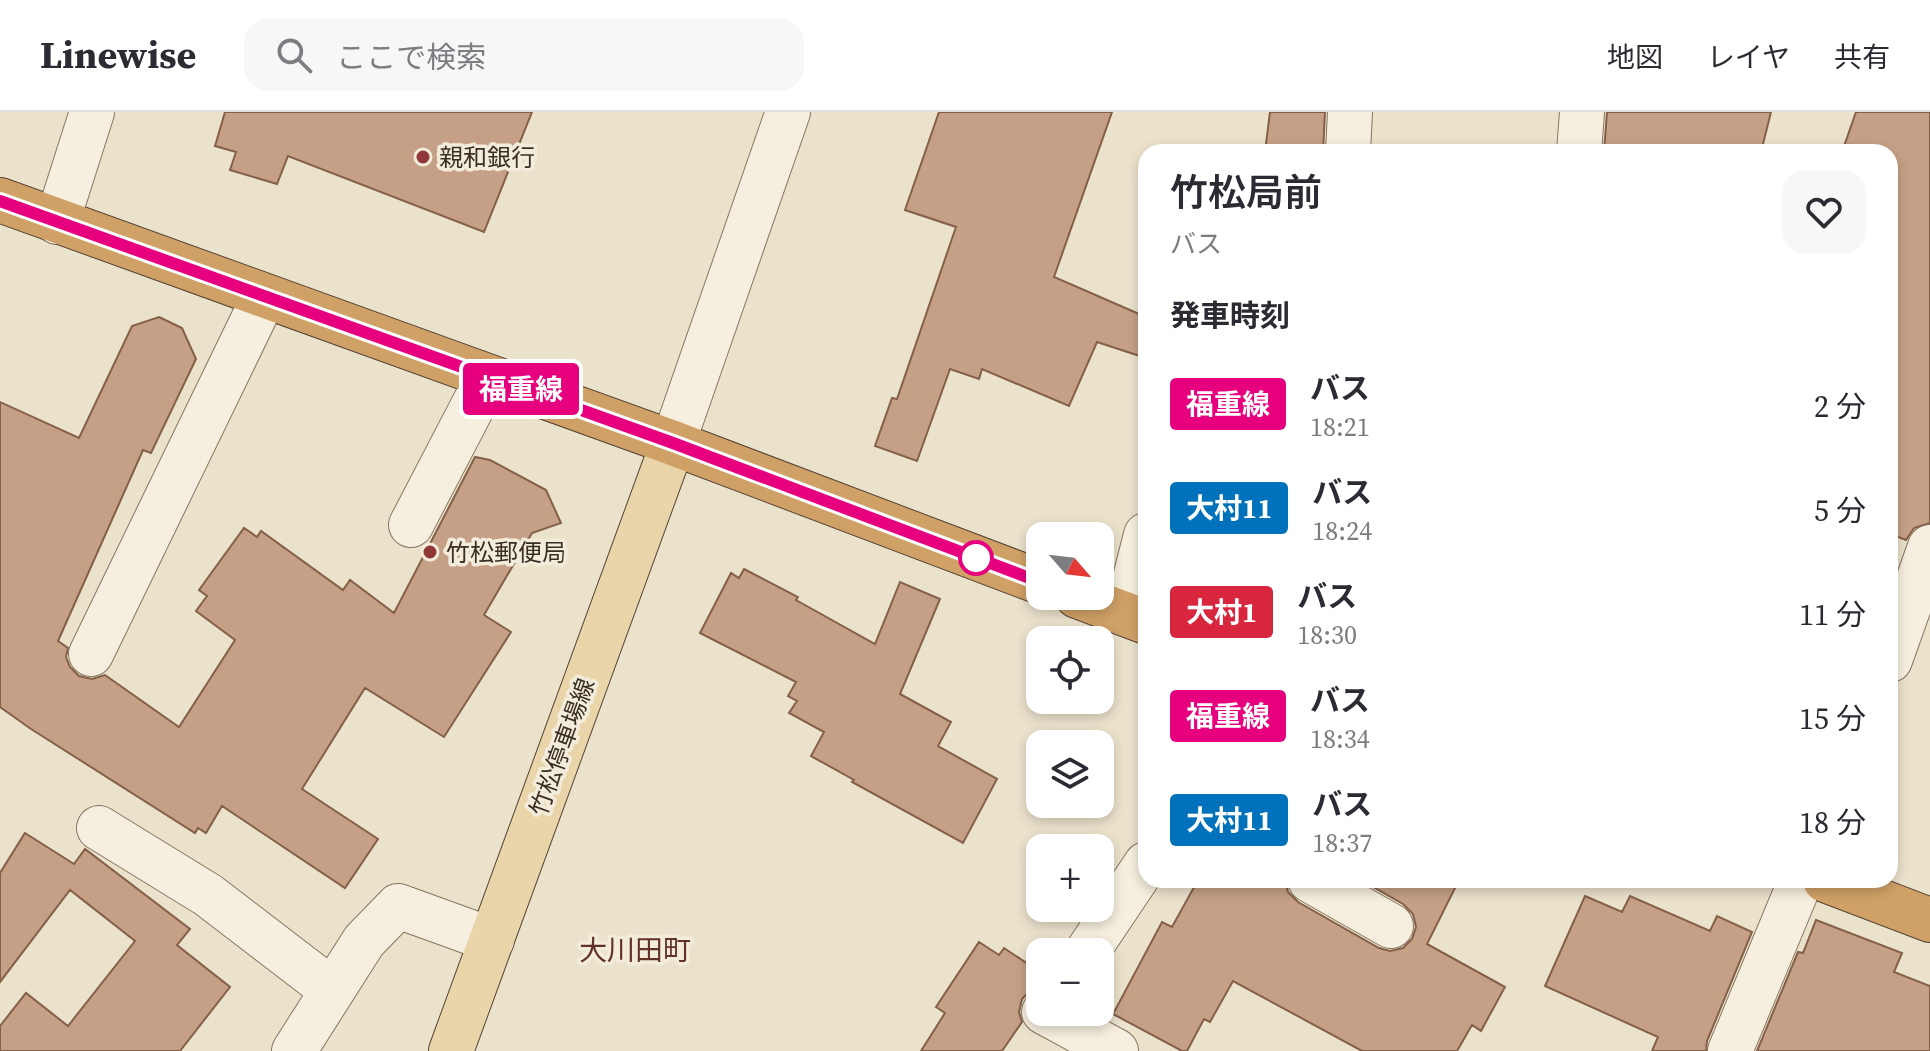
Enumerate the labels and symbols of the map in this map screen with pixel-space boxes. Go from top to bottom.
place label: 親和銀行 [439,141,535,174]
marker: 親和銀行 [414,148,432,166]
line badge: 福重線 [475,363,567,415]
north arrow [1026,522,1114,610]
place label: 竹松郵便局 [446,536,566,569]
unlabelled marker [959,541,993,575]
marker: 竹松郵便局 [421,543,439,561]
street label: 竹松停車場線 [522,674,602,820]
district label: 大川田町 [579,931,691,969]

